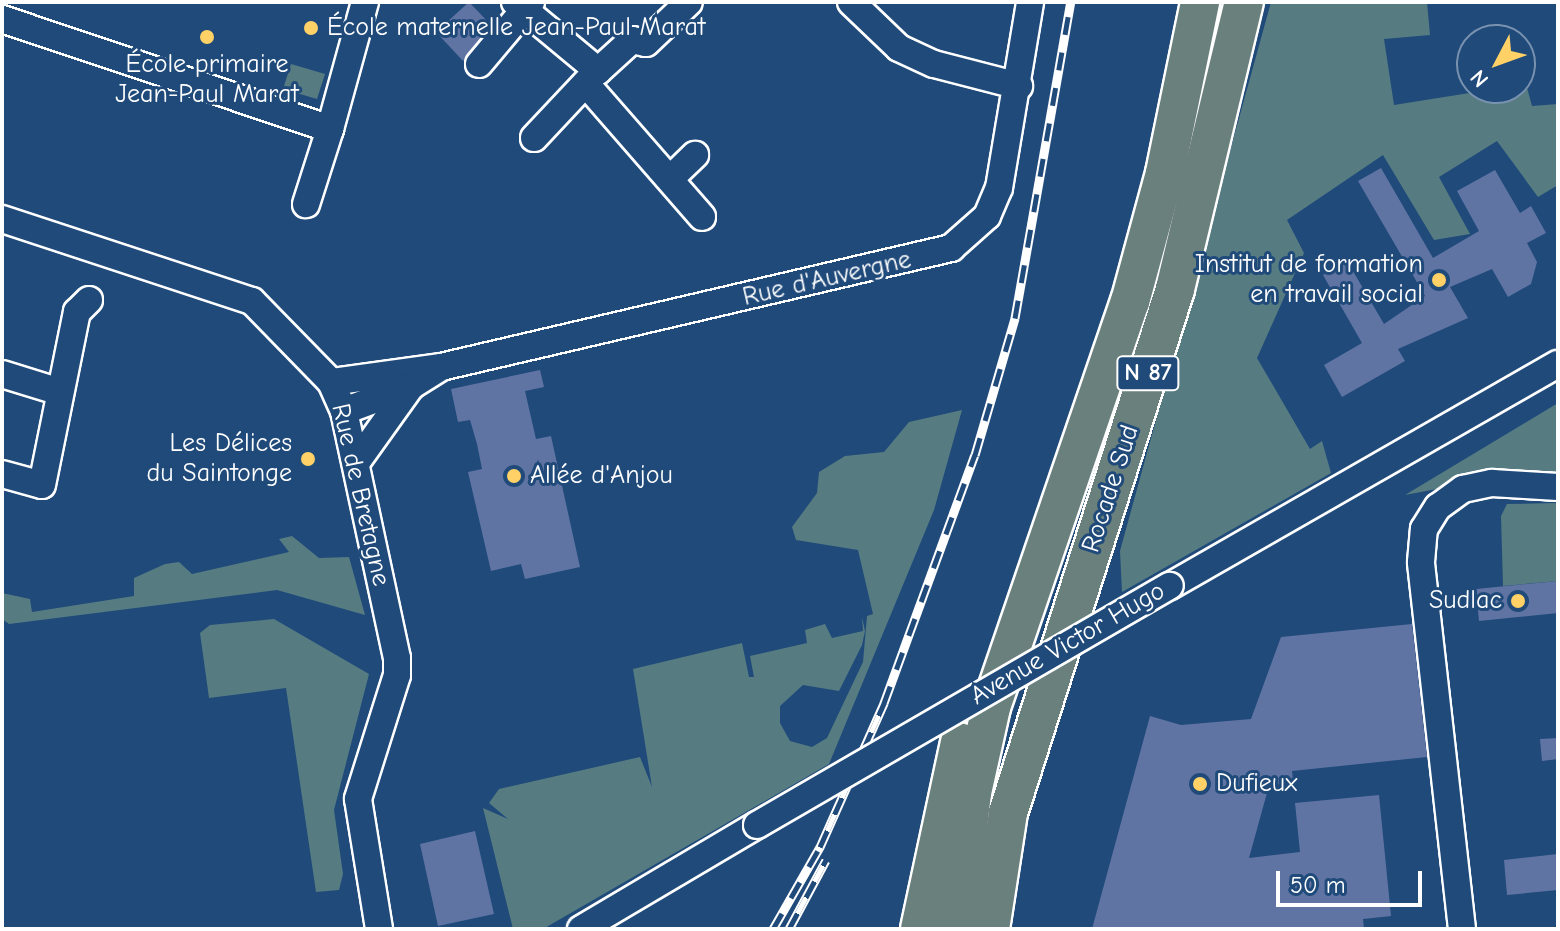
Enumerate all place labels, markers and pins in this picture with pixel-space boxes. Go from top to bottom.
place label: École maternelle Jean-Paul Marat [327,12,705,44]
marker: École maternelle Jean-Paul Marat [302,19,320,37]
marker: École primaire Jean-Paul Marat [198,28,216,46]
place label: École primaire Jean-Paul Marat [115,49,299,110]
place label: Institut de formation en travail social [1195,249,1423,310]
marker: Institut de formation en travail social [1430,271,1448,289]
place label: Les Délices du Saintonge [147,428,292,490]
marker: Les Délices du Saintonge [299,450,317,468]
place label: Allée d'Anjou [530,460,673,492]
marker: Allée d'Anjou [505,467,523,485]
place label: Sudlac [1429,585,1502,617]
marker: Sudlac [1509,592,1527,610]
place label: Dufieux [1216,768,1297,800]
marker: Dufieux [1191,775,1209,793]

